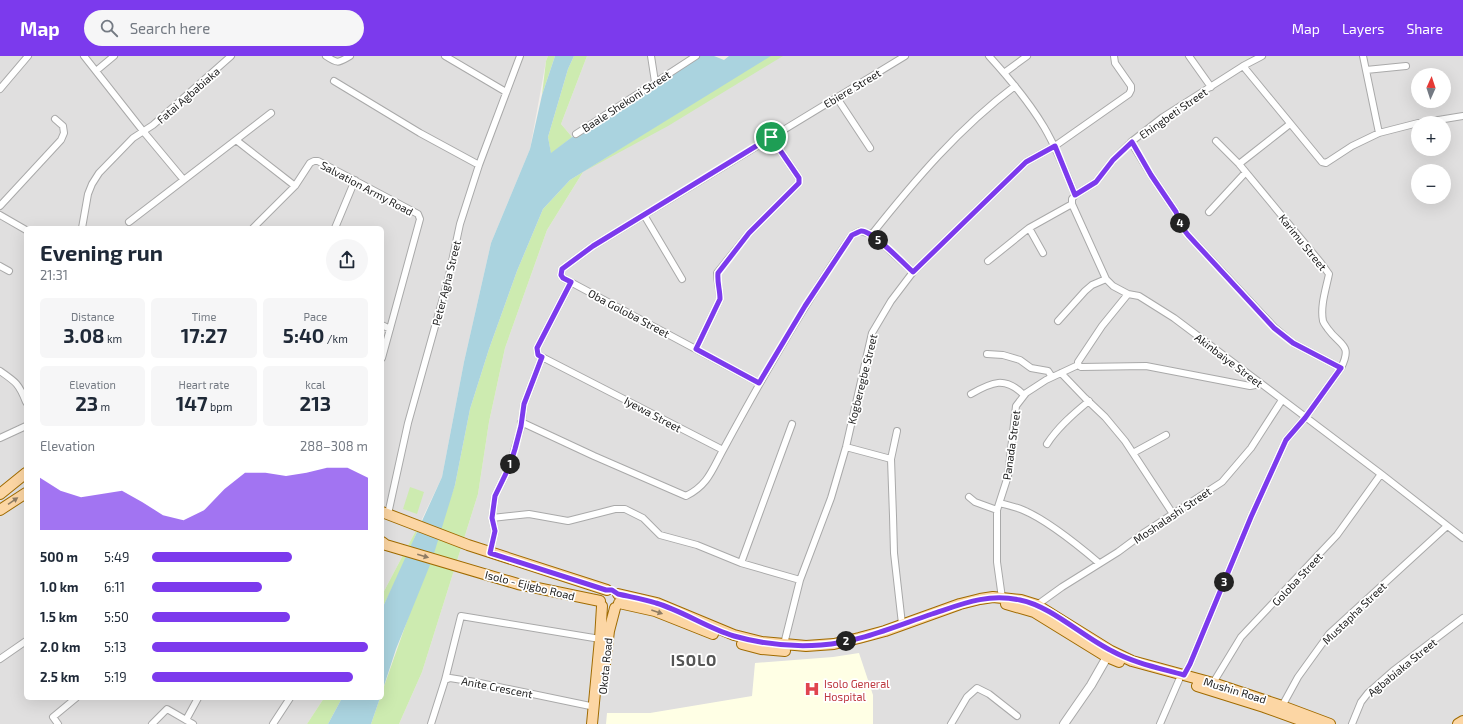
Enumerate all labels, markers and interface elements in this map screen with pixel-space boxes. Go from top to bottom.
search box [84,10,364,46]
text: Map [20,17,60,40]
icon: search [98,17,120,39]
text: Search here [130,19,210,37]
text: Map [1292,20,1320,37]
text: Layers [1342,20,1384,37]
text: Share [1406,20,1443,37]
street label: Fatai Agbabiaka [154,64,222,126]
street label: Ebiere Street [821,66,883,110]
street label: Baale Shekoni Street [579,68,673,134]
north arrow [1411,68,1451,108]
map controls [1411,68,1451,204]
street label: Ehingbeti Street [1137,85,1209,141]
button: + [1411,116,1451,156]
pin [754,120,788,154]
icon: arrive [760,126,782,148]
street label: Salvation Army Road [318,158,416,218]
button: − [1411,164,1451,204]
street label: Karimu Street [1276,211,1330,273]
pin: 4 [1170,213,1190,233]
text: 4 [1176,216,1184,229]
pin: 5 [868,230,888,250]
text: 5 [875,233,881,246]
text: Evening run [40,239,163,265]
button: share [326,239,368,281]
street label: Peter Agha Street [429,239,463,327]
text: 21:31 [40,267,68,283]
street label: Oba Goloba Street [586,286,672,340]
text: Distance [71,310,114,323]
text: Time [192,310,216,323]
text: Pace [303,310,327,323]
text: 3.08 [63,323,104,347]
text: 17:27 [181,323,227,347]
text: 5:40 [283,323,324,347]
street label: Akinbaiye Street [1193,330,1265,390]
text: km [104,332,122,345]
text: /km [324,332,348,345]
street label: Kogberegbe Street [845,333,879,425]
text: Elevation [69,378,116,391]
text: Heart rate [179,378,229,391]
text: kcal [305,378,325,391]
text: 23 [75,391,98,415]
text: 147 [176,391,208,415]
text: 213 [300,391,331,415]
street label: Iyewa Street [622,394,684,434]
text: m [98,400,110,413]
text: bpm [208,400,232,413]
street label: Panada Street [1000,409,1022,481]
text: Elevation [40,438,95,454]
text: 288–308 m [300,438,368,454]
pin: 1 [500,454,520,474]
text: 1 [508,457,512,470]
street label: Moshalashi Street [1131,484,1213,546]
one-way arrow [8,497,18,505]
text: 500 m [40,549,78,565]
text: 5:49 [104,549,129,565]
street label: Goloba Street [1269,550,1325,608]
one-way arrow [417,553,429,559]
street label: Isolo - Ejigbo Road [483,568,576,603]
pin: 3 [1214,572,1234,592]
text: 3 [1221,575,1227,588]
text: 1.0 km [40,579,79,595]
text: 6:11 [104,579,125,595]
street label: Mustapha Street [1319,579,1389,647]
text: 1.5 km [40,609,78,625]
text: 5:50 [104,609,129,625]
one-way arrow [651,609,663,615]
pin: 2 [836,631,856,651]
text: 2 [843,634,849,647]
street label: Agbabiaka Street [1365,635,1439,699]
street label: Okota Road [596,637,614,695]
text: 2.0 km [40,639,80,655]
text: 5:13 [104,639,126,655]
district label: ISOLO [671,651,717,669]
text: 2.5 km [40,669,79,685]
text: 5:19 [104,669,127,685]
street label: Anite Crescent [460,674,534,700]
street label: Mushin Road [1202,674,1268,706]
place label: Isolo General Hospital [824,677,890,703]
hospital icon: Isolo General Hospital [803,680,821,698]

